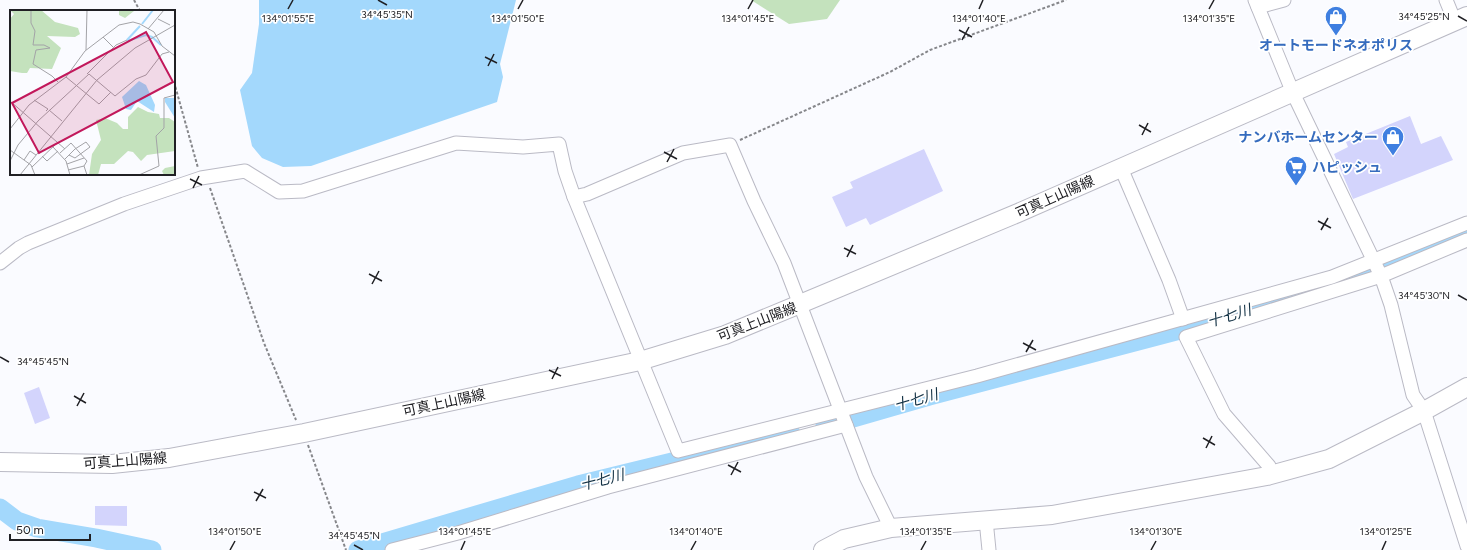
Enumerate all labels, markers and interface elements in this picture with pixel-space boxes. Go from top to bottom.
shop icon: オートモードネオポリス [1323,4,1349,37]
text: 34°45'35"N [361,8,413,21]
inset map [10,10,175,175]
text: 34°45'25"N [1398,10,1450,23]
text: 134°01'55"E [262,12,314,25]
text: 134°01'50"E [491,12,545,25]
text: 134°01'45"E [721,12,775,25]
text: 134°01'40"E [952,12,1006,25]
text: 134°01'35"E [1183,12,1235,25]
place label: オートモードネオポリス [1259,37,1413,54]
shop icon: ナンバホームセンター [1380,124,1406,157]
place label: ナンバホームセンター [1238,129,1378,146]
supermarket icon: ハピッシュ [1283,154,1309,187]
place label: ハピッシュ [1312,159,1382,176]
street label: 可真上山陽線 [1013,172,1097,222]
text: 34°45'30"N [1398,289,1450,302]
street label: 可真上山陽線 [715,299,799,345]
water label: 十七川 [1205,300,1255,331]
text: 34°45'45"N [17,355,69,368]
water label: 十七川 [892,385,942,415]
street label: 可真上山陽線 [401,386,487,420]
street label: 可真上山陽線 [83,450,167,472]
water label: 十七川 [578,465,628,494]
scale bar [10,516,90,542]
text: 50 m [16,523,44,537]
text: 134°01'50"E [208,525,262,538]
text: 134°01'45"E [438,525,492,538]
text: 134°01'40"E [669,525,723,538]
text: 134°01'35"E [900,525,952,538]
text: 134°01'30"E [1130,525,1183,538]
text: 134°01'25"E [1360,525,1412,538]
text: 34°45'45"N [328,529,380,542]

